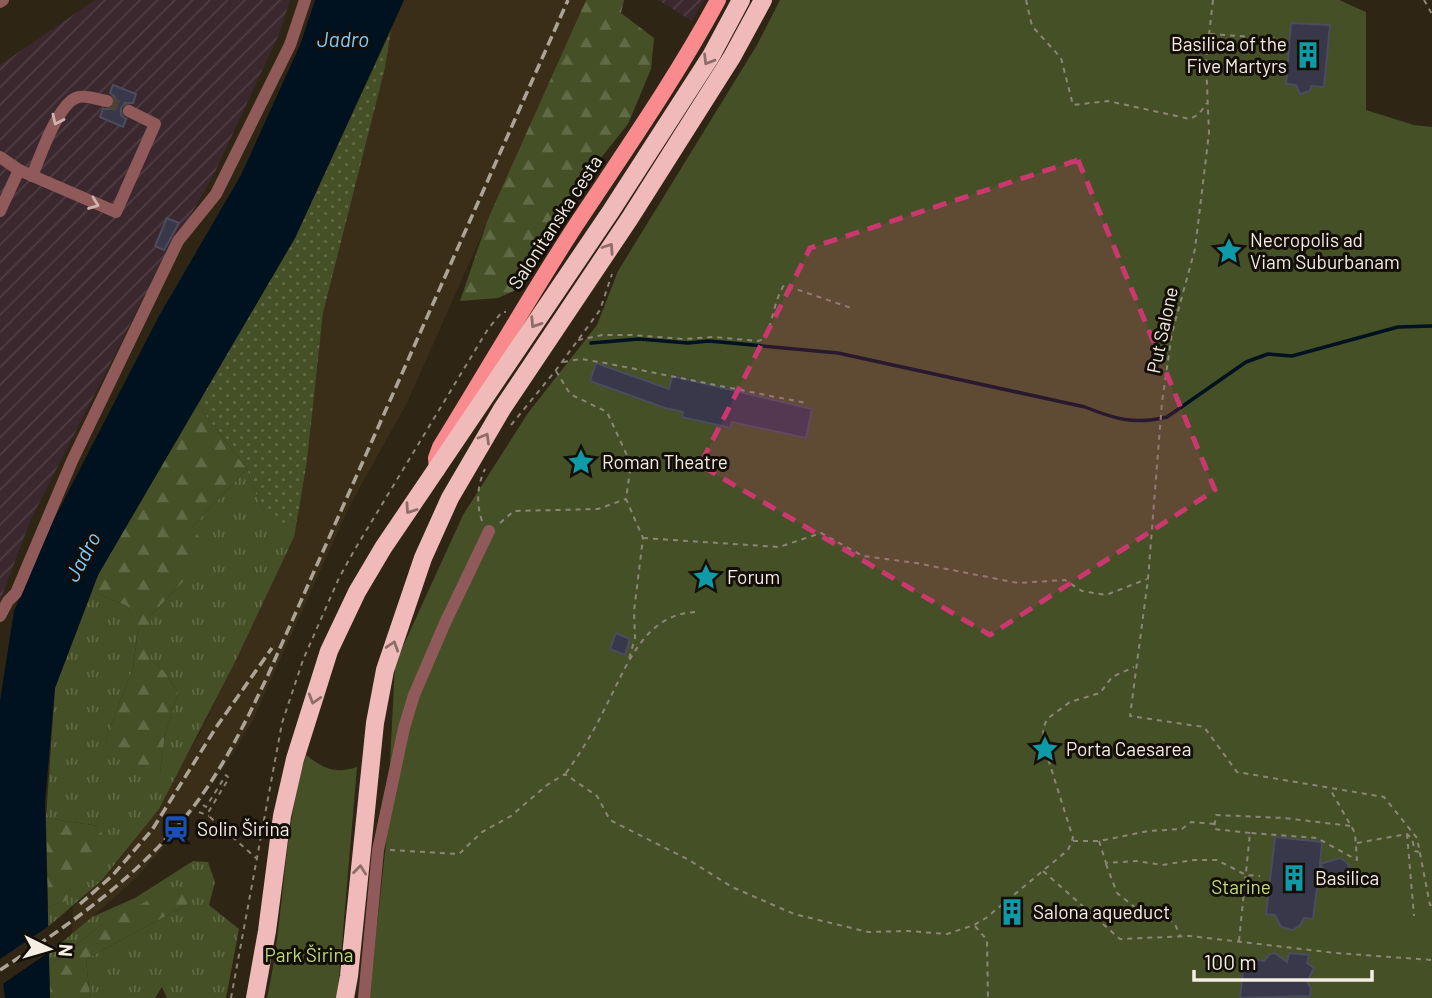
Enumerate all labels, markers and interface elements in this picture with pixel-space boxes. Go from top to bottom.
water label: Jadro [317,26,369,51]
place label: Basilica of the Five Martyrs [1171,32,1287,77]
building icon: Basilica of the Five Martyrs [1293,40,1323,70]
one-way arrow [704,52,717,65]
one-way arrow [52,113,66,125]
street label: Salonitanska cesta [503,150,606,293]
one-way arrow [87,195,99,209]
place label: Necropolis ad Viam Suburbanam [1250,228,1400,273]
place icon: Necropolis ad Viam Suburbanam [1214,236,1244,266]
one-way arrow [601,243,613,256]
street label: Put Salone [1141,285,1182,375]
one-way arrow [530,315,543,328]
one-way arrow [476,433,489,446]
place icon: Roman Theatre [566,447,596,477]
place label: Roman Theatre [602,450,728,473]
one-way arrow [406,501,418,514]
water label: Jadro [58,527,105,585]
place icon: Forum [691,562,721,592]
place label: Forum [727,565,780,588]
one-way arrow [385,640,400,652]
one-way arrow [308,692,323,704]
place icon: Porta Caesarea [1030,734,1060,764]
place label: Porta Caesarea [1066,737,1191,760]
station icon: Solin Širina [161,814,191,844]
place label: Solin Širina [197,817,289,840]
building icon: Basilica [1279,863,1309,893]
one-way arrow [352,864,367,875]
place label: Basilica [1315,866,1379,889]
park label: Starine [1211,875,1271,898]
building icon: Salona aqueduct [997,897,1027,927]
place label: Salona aqueduct [1033,900,1170,923]
north arrow [14,914,84,984]
scale bar [1194,939,1372,983]
text: N [54,943,78,958]
park label: Park Širina [265,943,353,966]
text: 100 m [1204,949,1257,974]

